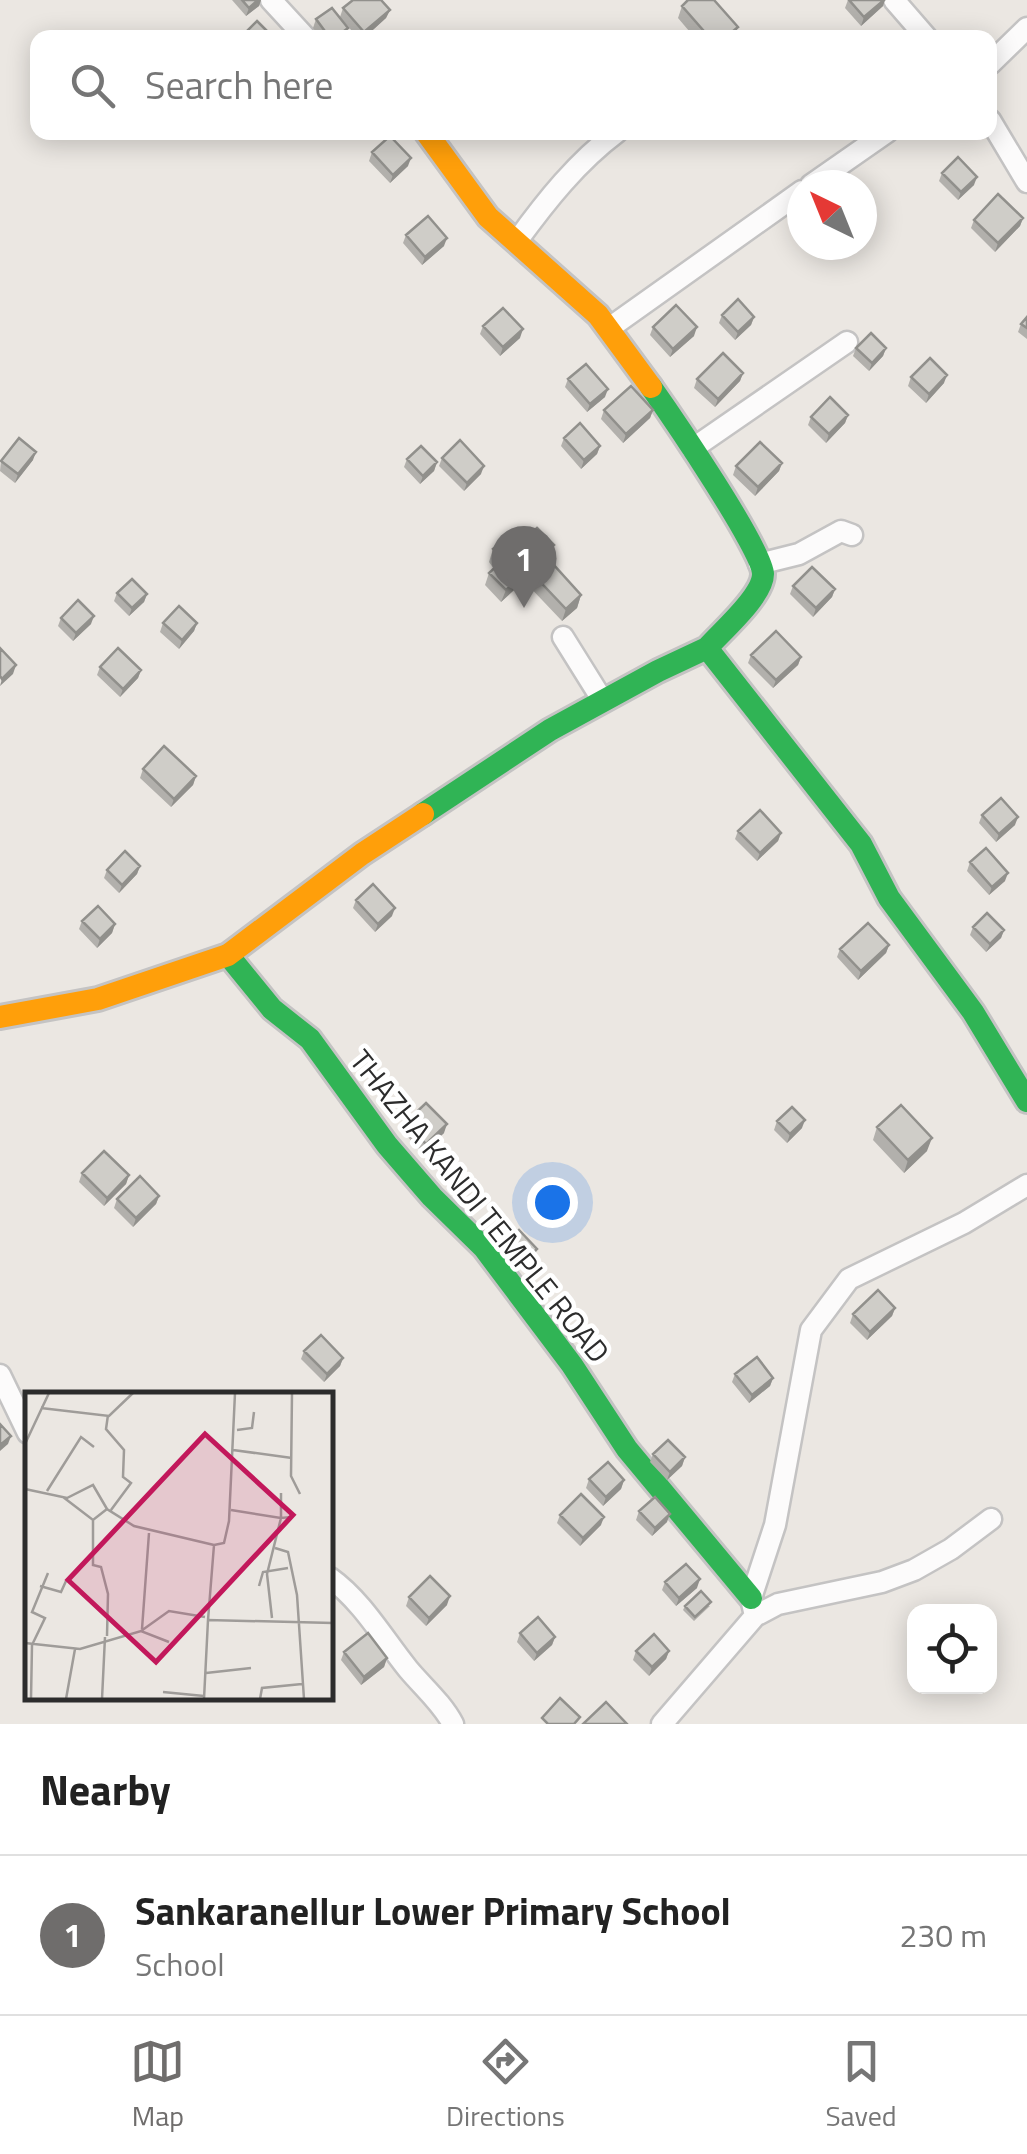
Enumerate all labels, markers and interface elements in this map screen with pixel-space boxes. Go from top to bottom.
search box [30,30,997,140]
text: Search here [145,56,333,114]
icon: search [65,58,120,113]
north arrow [787,170,877,260]
pin: 1 [492,526,556,608]
street label: THAZHA KANDI TEMPLE ROAD [339,1039,621,1373]
your location [527,1177,578,1228]
inset map [25,1392,332,1699]
map controls [907,1604,997,1694]
button: locate [907,1604,997,1694]
text: Nearby [40,1757,171,1821]
text: Sankaranellur Lower Primary School [135,1882,731,1940]
text: 1 [64,1911,81,1959]
text: 230 m [899,1911,987,1959]
text: School [135,1940,225,1988]
tab: Map [130,2034,185,2137]
tab: Directions [446,2034,565,2137]
tab: Saved [825,2034,897,2137]

